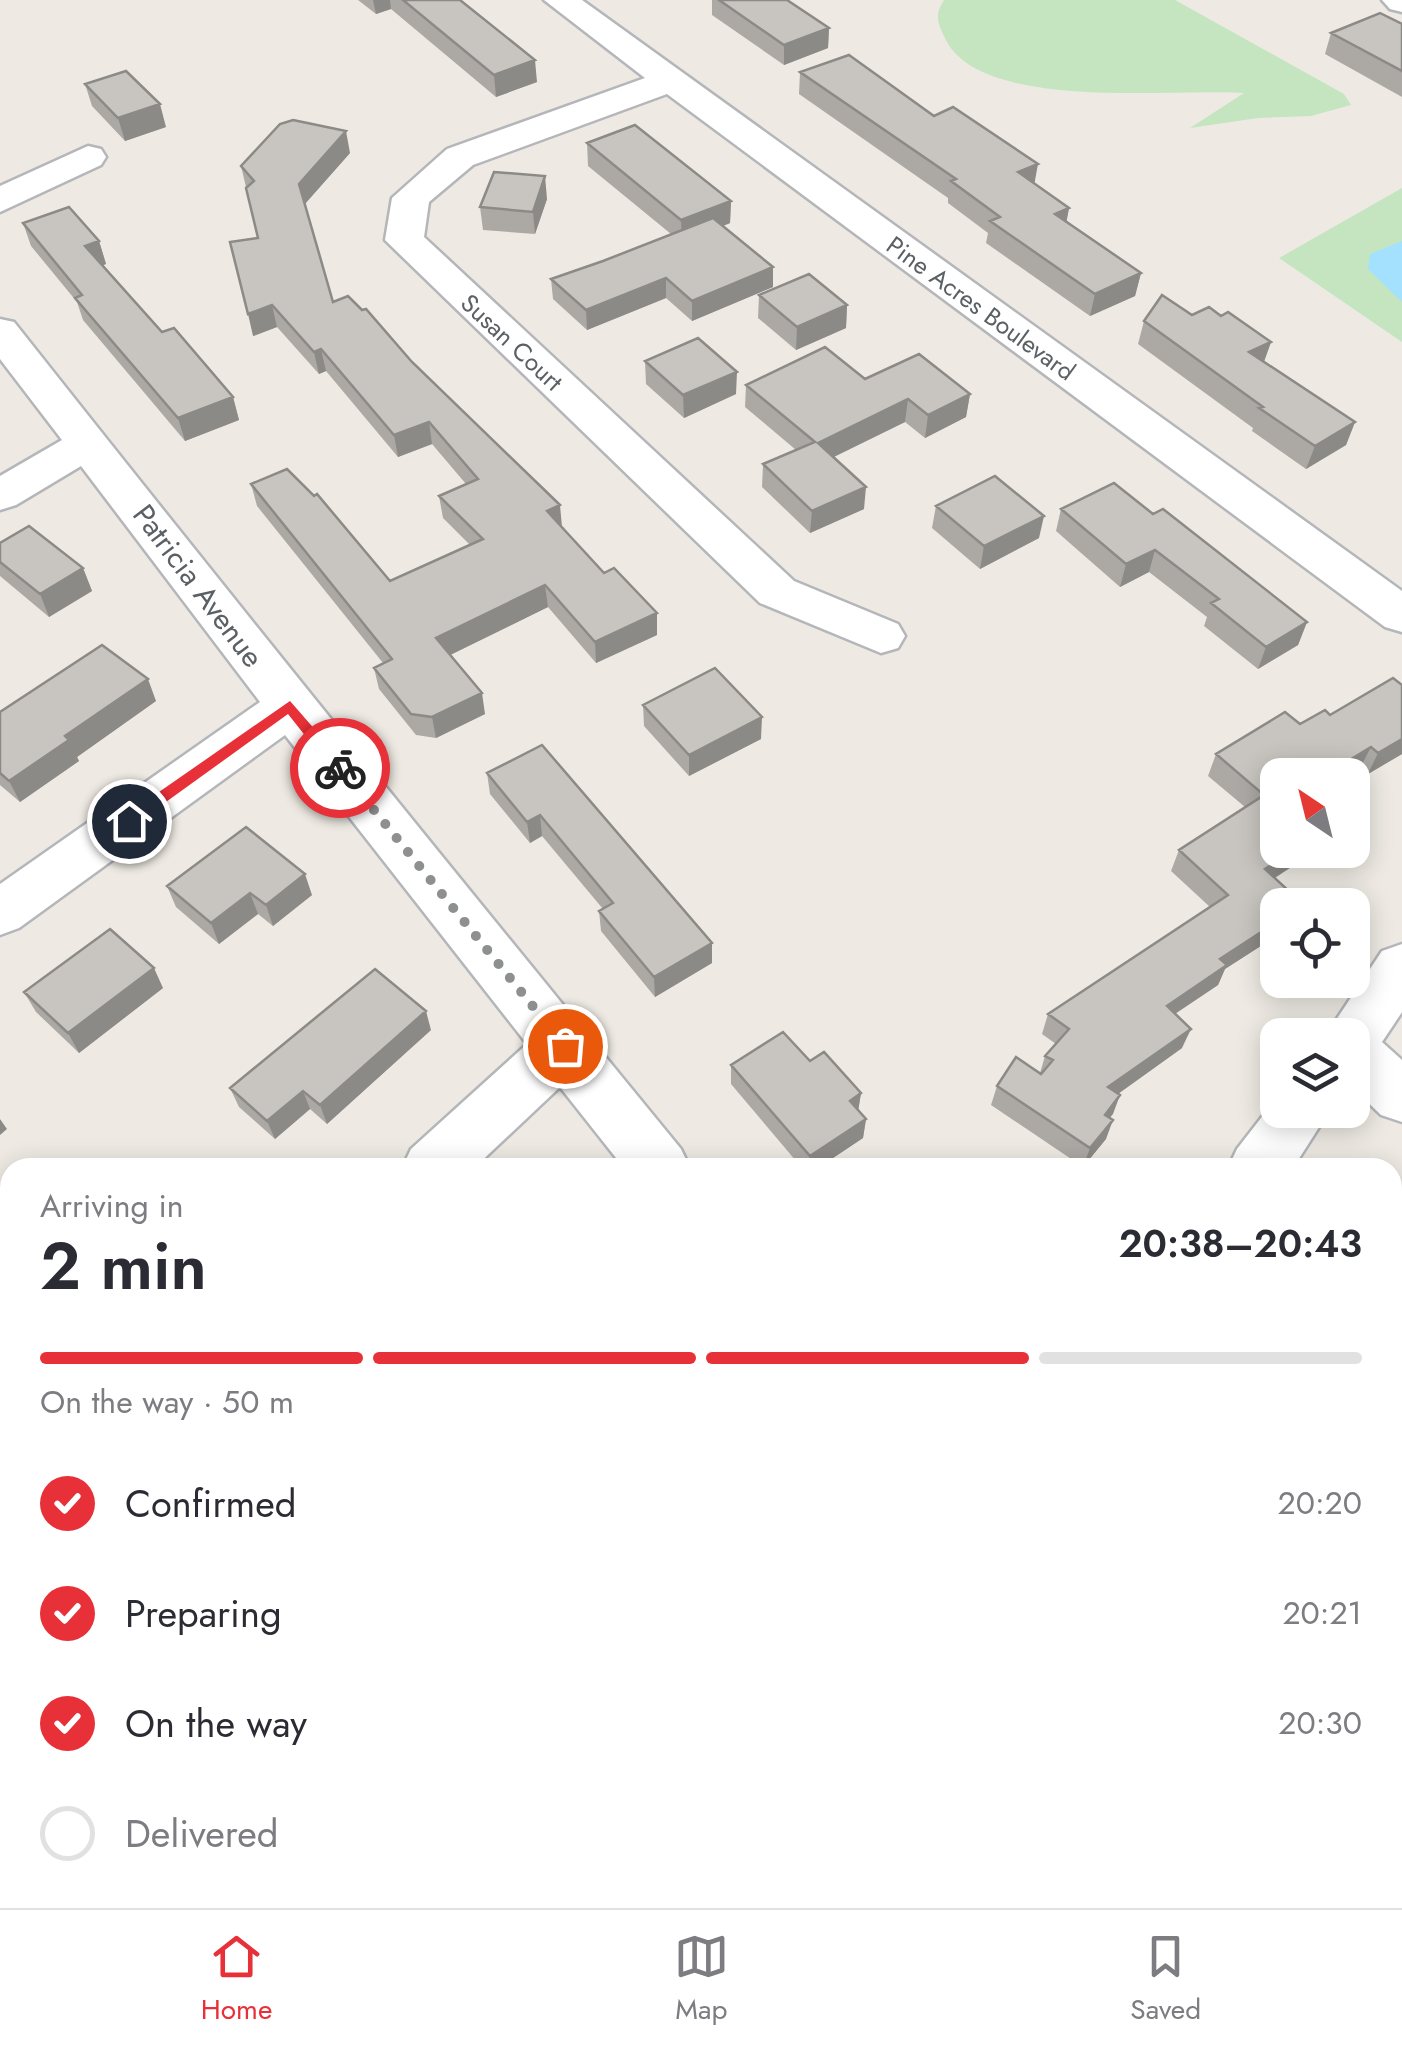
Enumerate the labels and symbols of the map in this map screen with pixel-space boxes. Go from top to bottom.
street label: Pine Acres Boulevard [879,227,1083,389]
street label: Susan Court [453,285,571,399]
street label: Patricia Avenue [123,495,274,676]
courier [290,718,390,818]
north arrow [1260,758,1370,868]
pin [87,779,172,864]
pin [523,1004,608,1089]

